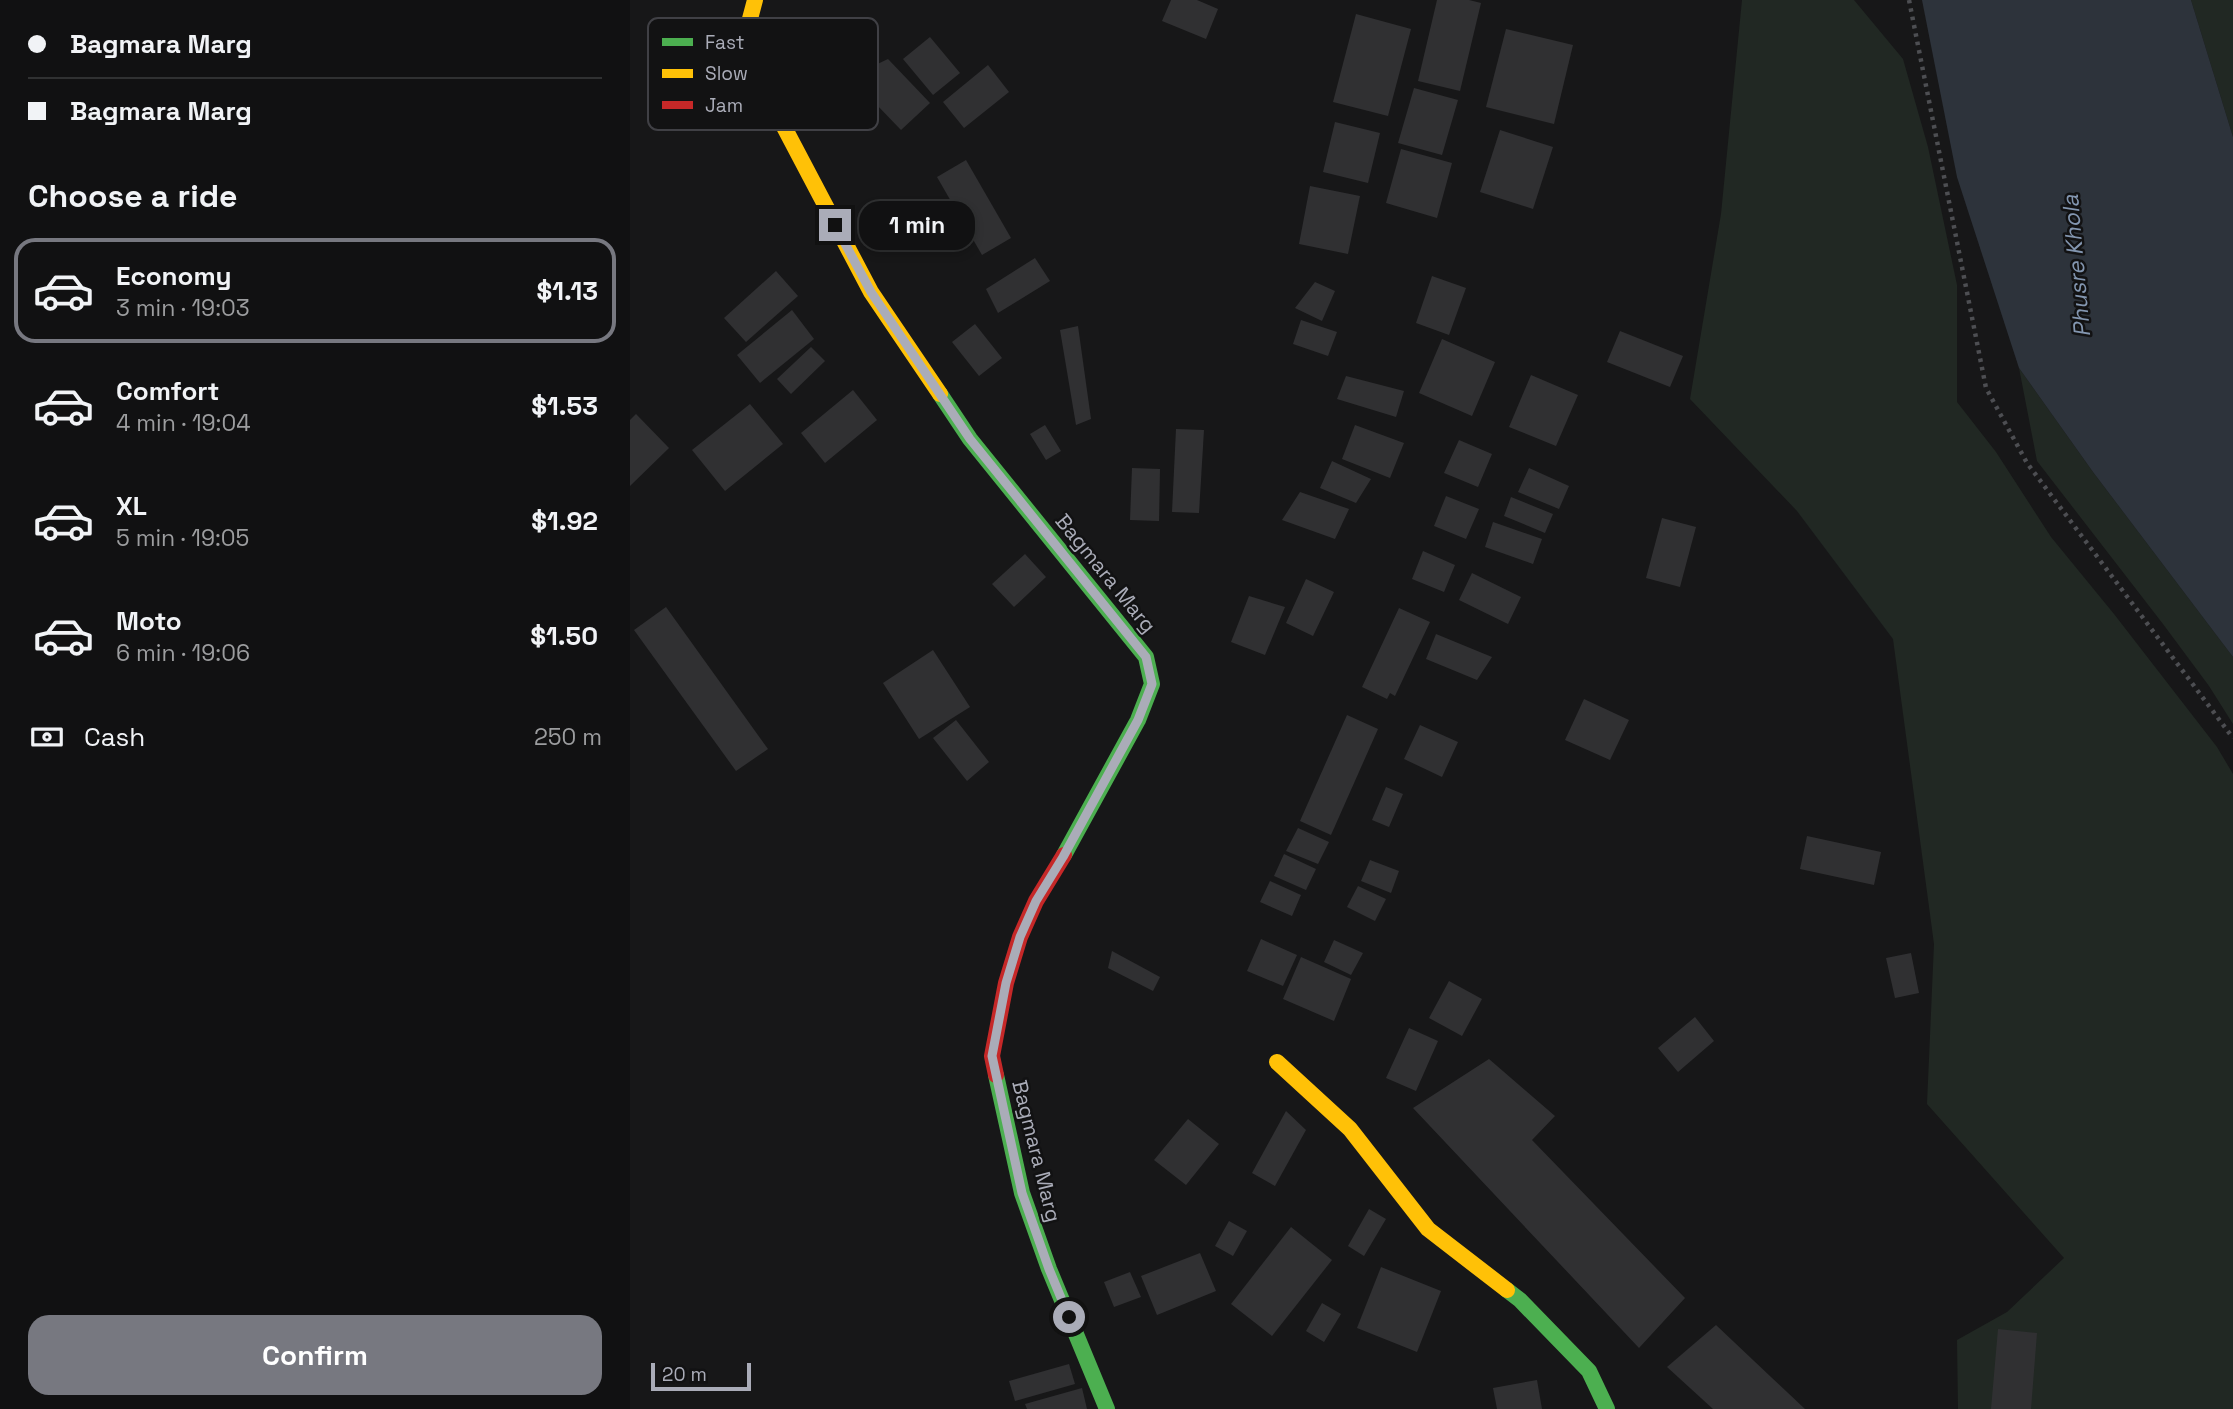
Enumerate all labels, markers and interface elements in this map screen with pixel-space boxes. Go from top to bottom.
legend [648,18,878,130]
text: Bagmara Marg [70,27,252,61]
text: Fast [705,30,745,55]
text: Slow [705,61,748,86]
text: Jam [705,93,743,118]
text: Bagmara Marg [70,94,252,128]
text: Choose a ride [28,176,238,216]
water label: Phusre Khola [2055,193,2097,339]
callout: 1 min [860,201,975,250]
route end [819,209,851,241]
text: 1 min [889,210,945,240]
icon: car [32,259,95,322]
text: Economy [116,259,232,293]
text: $1.13 [537,274,598,308]
text: 3 min · 19:03 [116,293,250,323]
icon: car [32,374,95,437]
text: Comfort [116,374,219,408]
text: $1.53 [531,389,598,423]
text: 4 min · 19:04 [116,408,251,438]
icon: car [32,489,95,552]
text: XL [116,489,147,523]
text: $1.92 [531,504,598,538]
street label: Bagmara Marg [1050,508,1162,638]
text: 5 min · 19:05 [116,523,249,553]
icon: car [32,604,95,667]
text: Moto [116,604,182,638]
text: $1.50 [530,619,598,653]
text: 6 min · 19:06 [116,638,250,668]
icon: cash [28,718,66,756]
text: Cash [84,720,145,754]
text: 250 m [534,722,602,752]
street label: Bagmara Marg [1006,1077,1068,1225]
route start [1053,1301,1085,1333]
button: Confirm [28,1315,602,1395]
scale bar [651,1360,751,1392]
text: 20 m [662,1362,707,1387]

